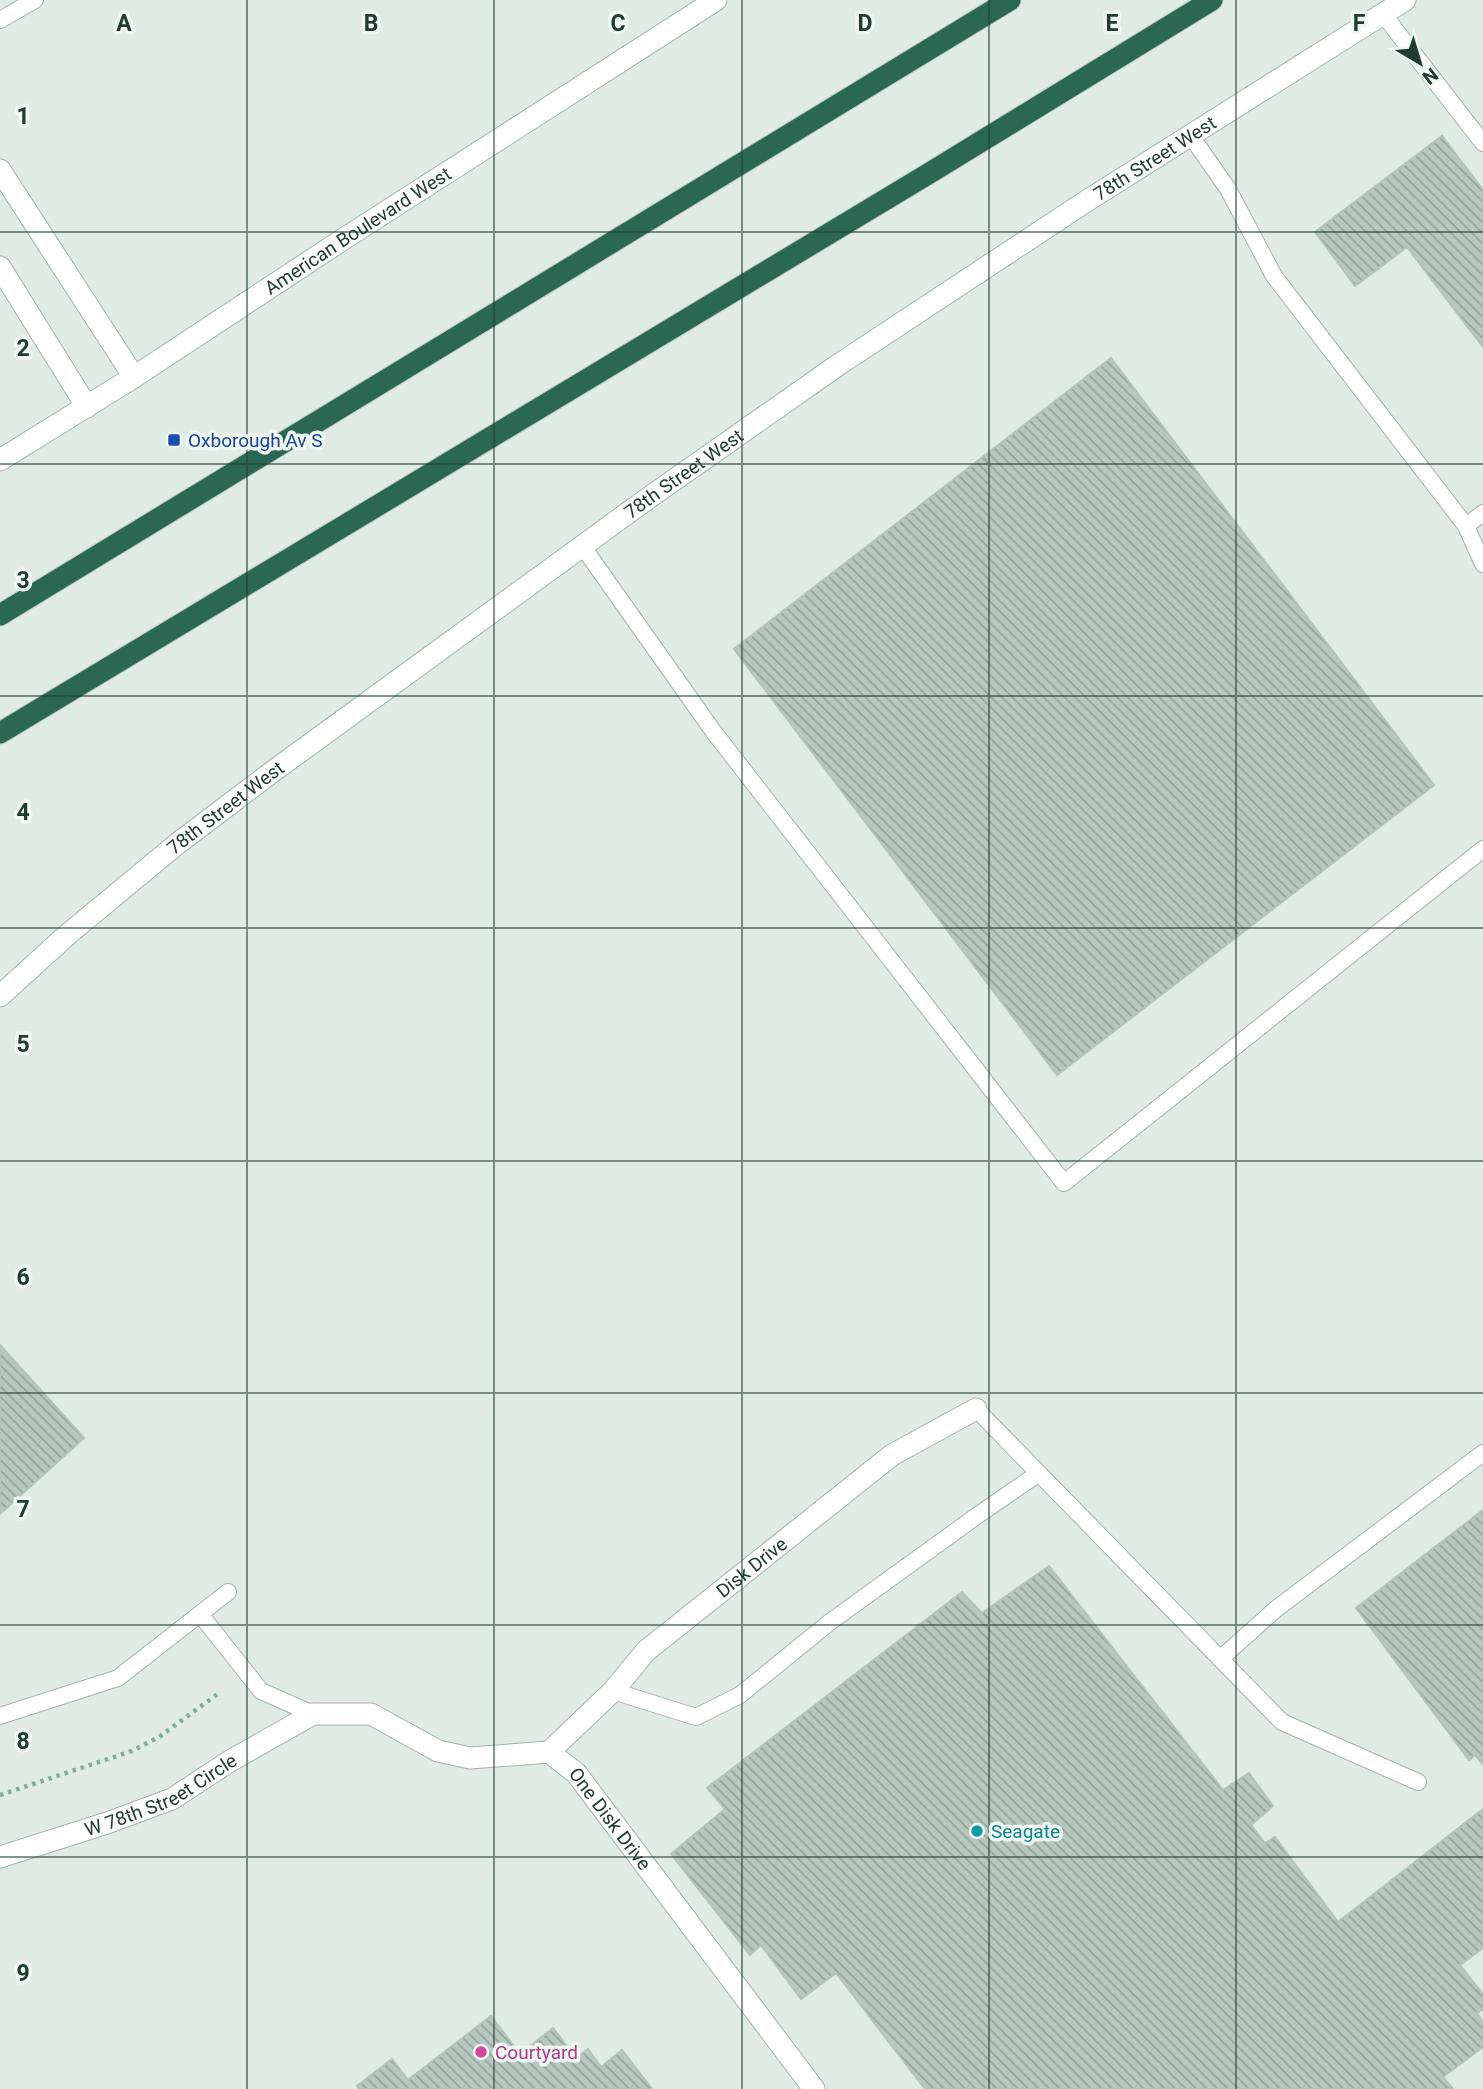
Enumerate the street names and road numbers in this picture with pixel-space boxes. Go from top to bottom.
street label: 78th Street West [1089,111,1220,206]
street label: American Boulevard West [260,162,455,300]
street label: 78th Street West [620,424,748,524]
street label: 78th Street West [163,756,288,859]
street label: Disk Drive [712,1532,792,1603]
street label: W 78th Street Circle [82,1749,241,1841]
street label: One Disk Drive [564,1763,656,1875]

